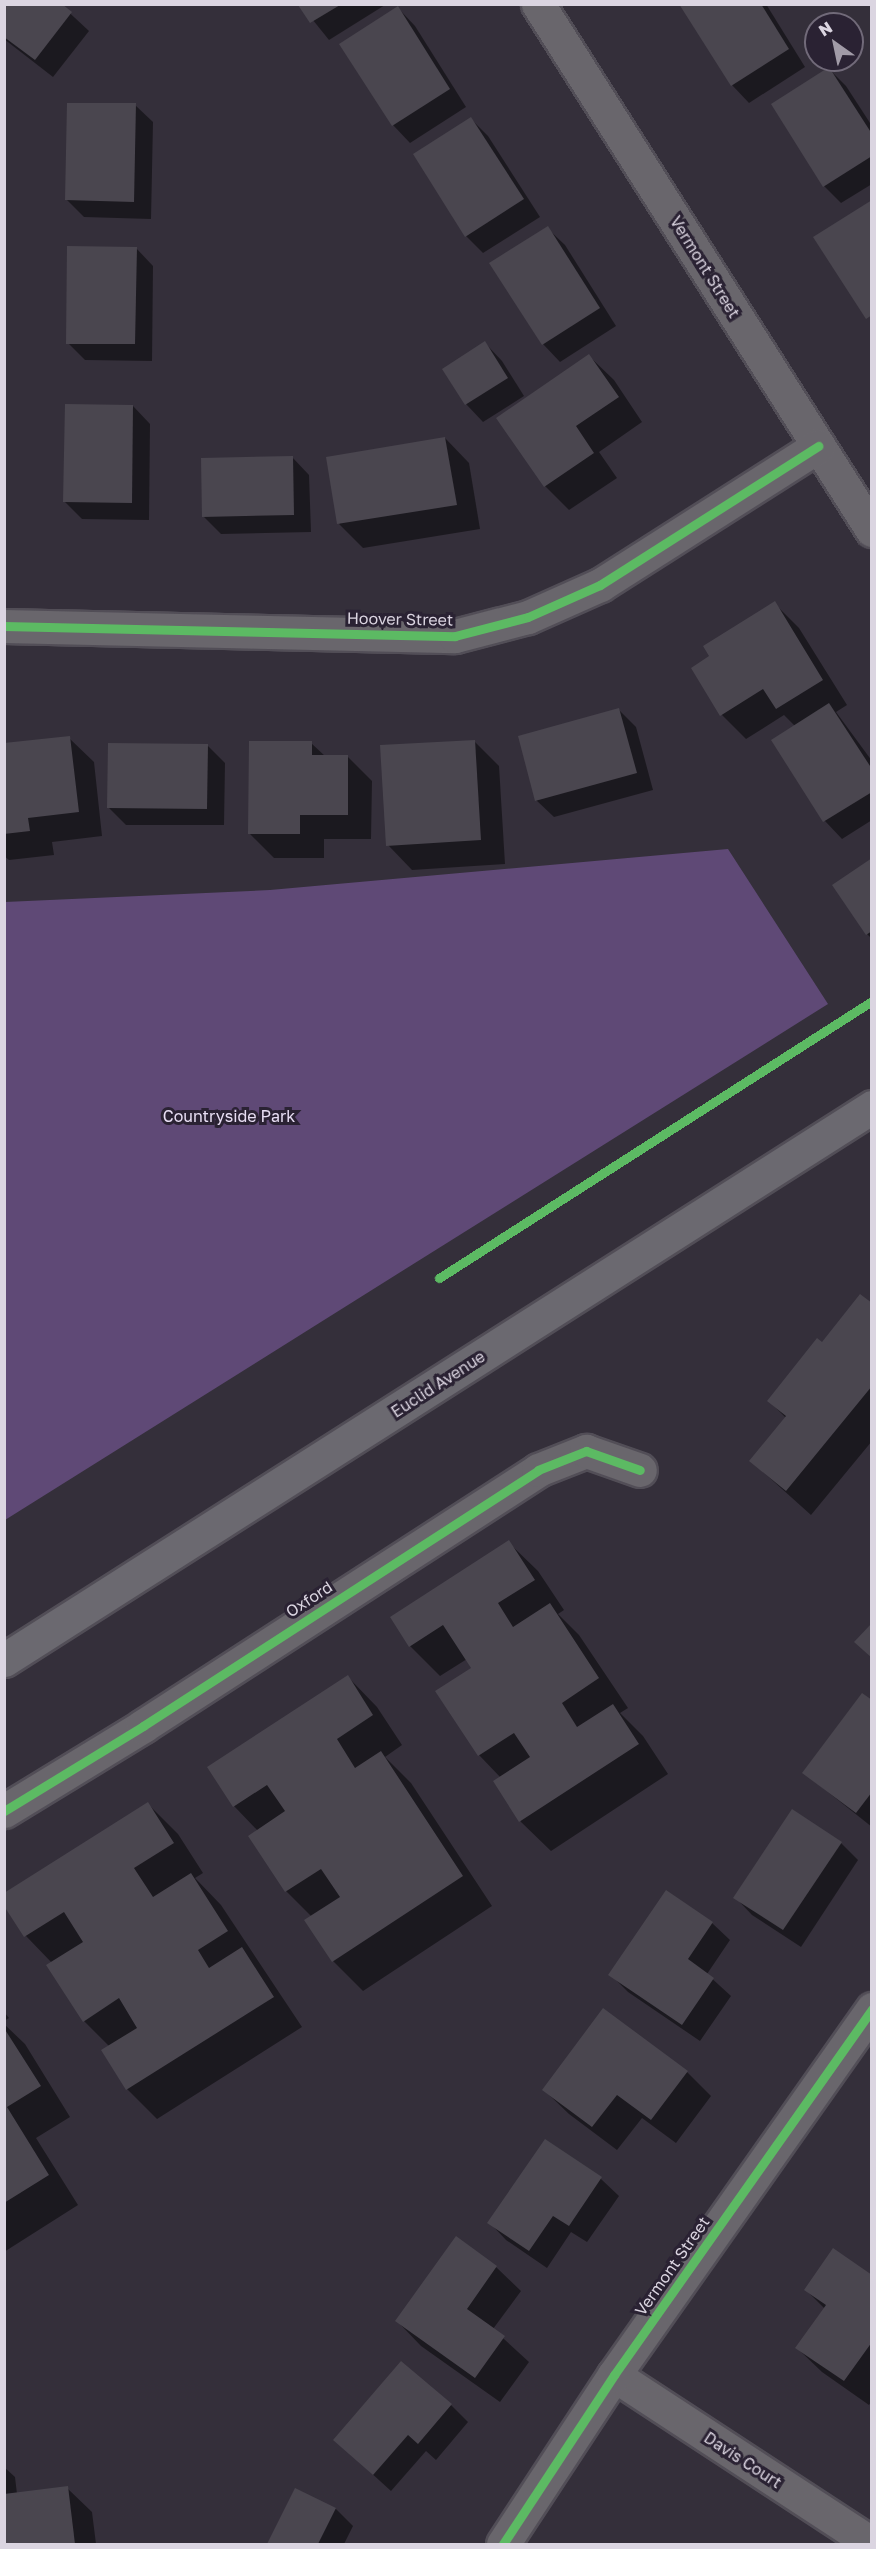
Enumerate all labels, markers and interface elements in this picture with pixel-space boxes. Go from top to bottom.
north arrow [804,12,864,72]
text: N [815,17,836,40]
street label: Vermont Street [666,213,744,321]
street label: Hoover Street [347,608,453,630]
park label: Countryside Park [163,1106,295,1126]
street label: Euclid Avenue [388,1347,488,1421]
street label: Oxford [282,1577,336,1621]
street label: Vermont Street [631,2213,713,2319]
street label: Davis Court [701,2428,785,2492]

